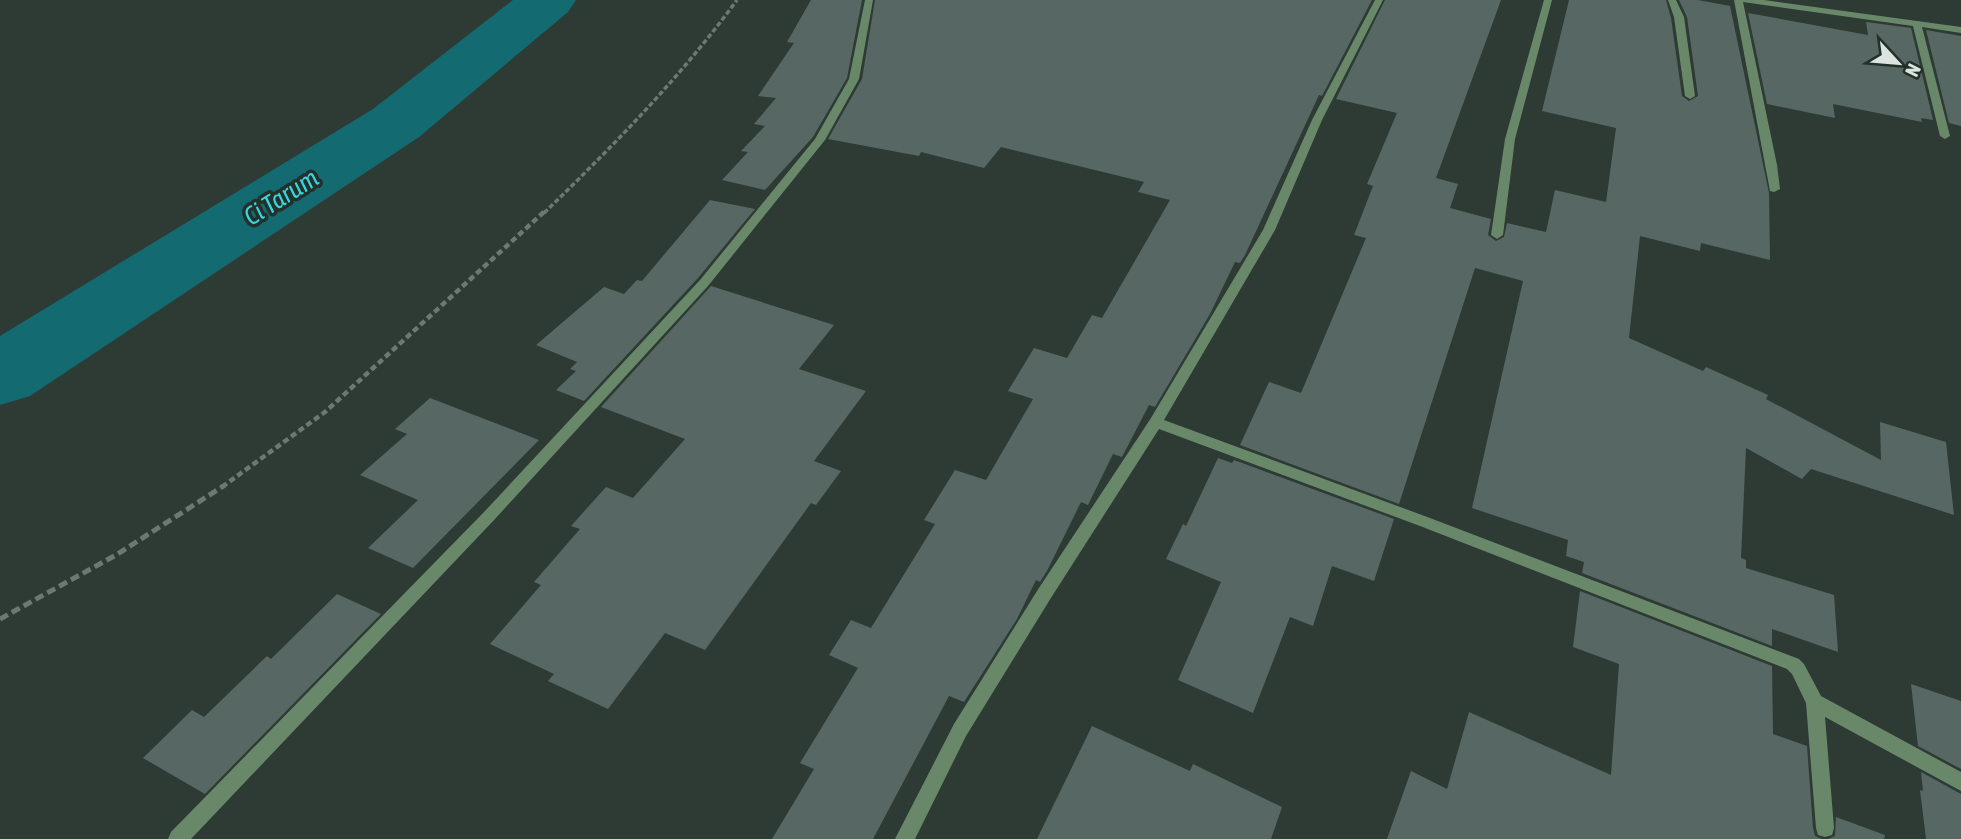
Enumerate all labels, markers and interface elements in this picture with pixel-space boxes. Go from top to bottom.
north arrow [1863,28,1933,98]
text: N [1901,61,1926,80]
water label: Ci Tarum [238,162,324,231]

